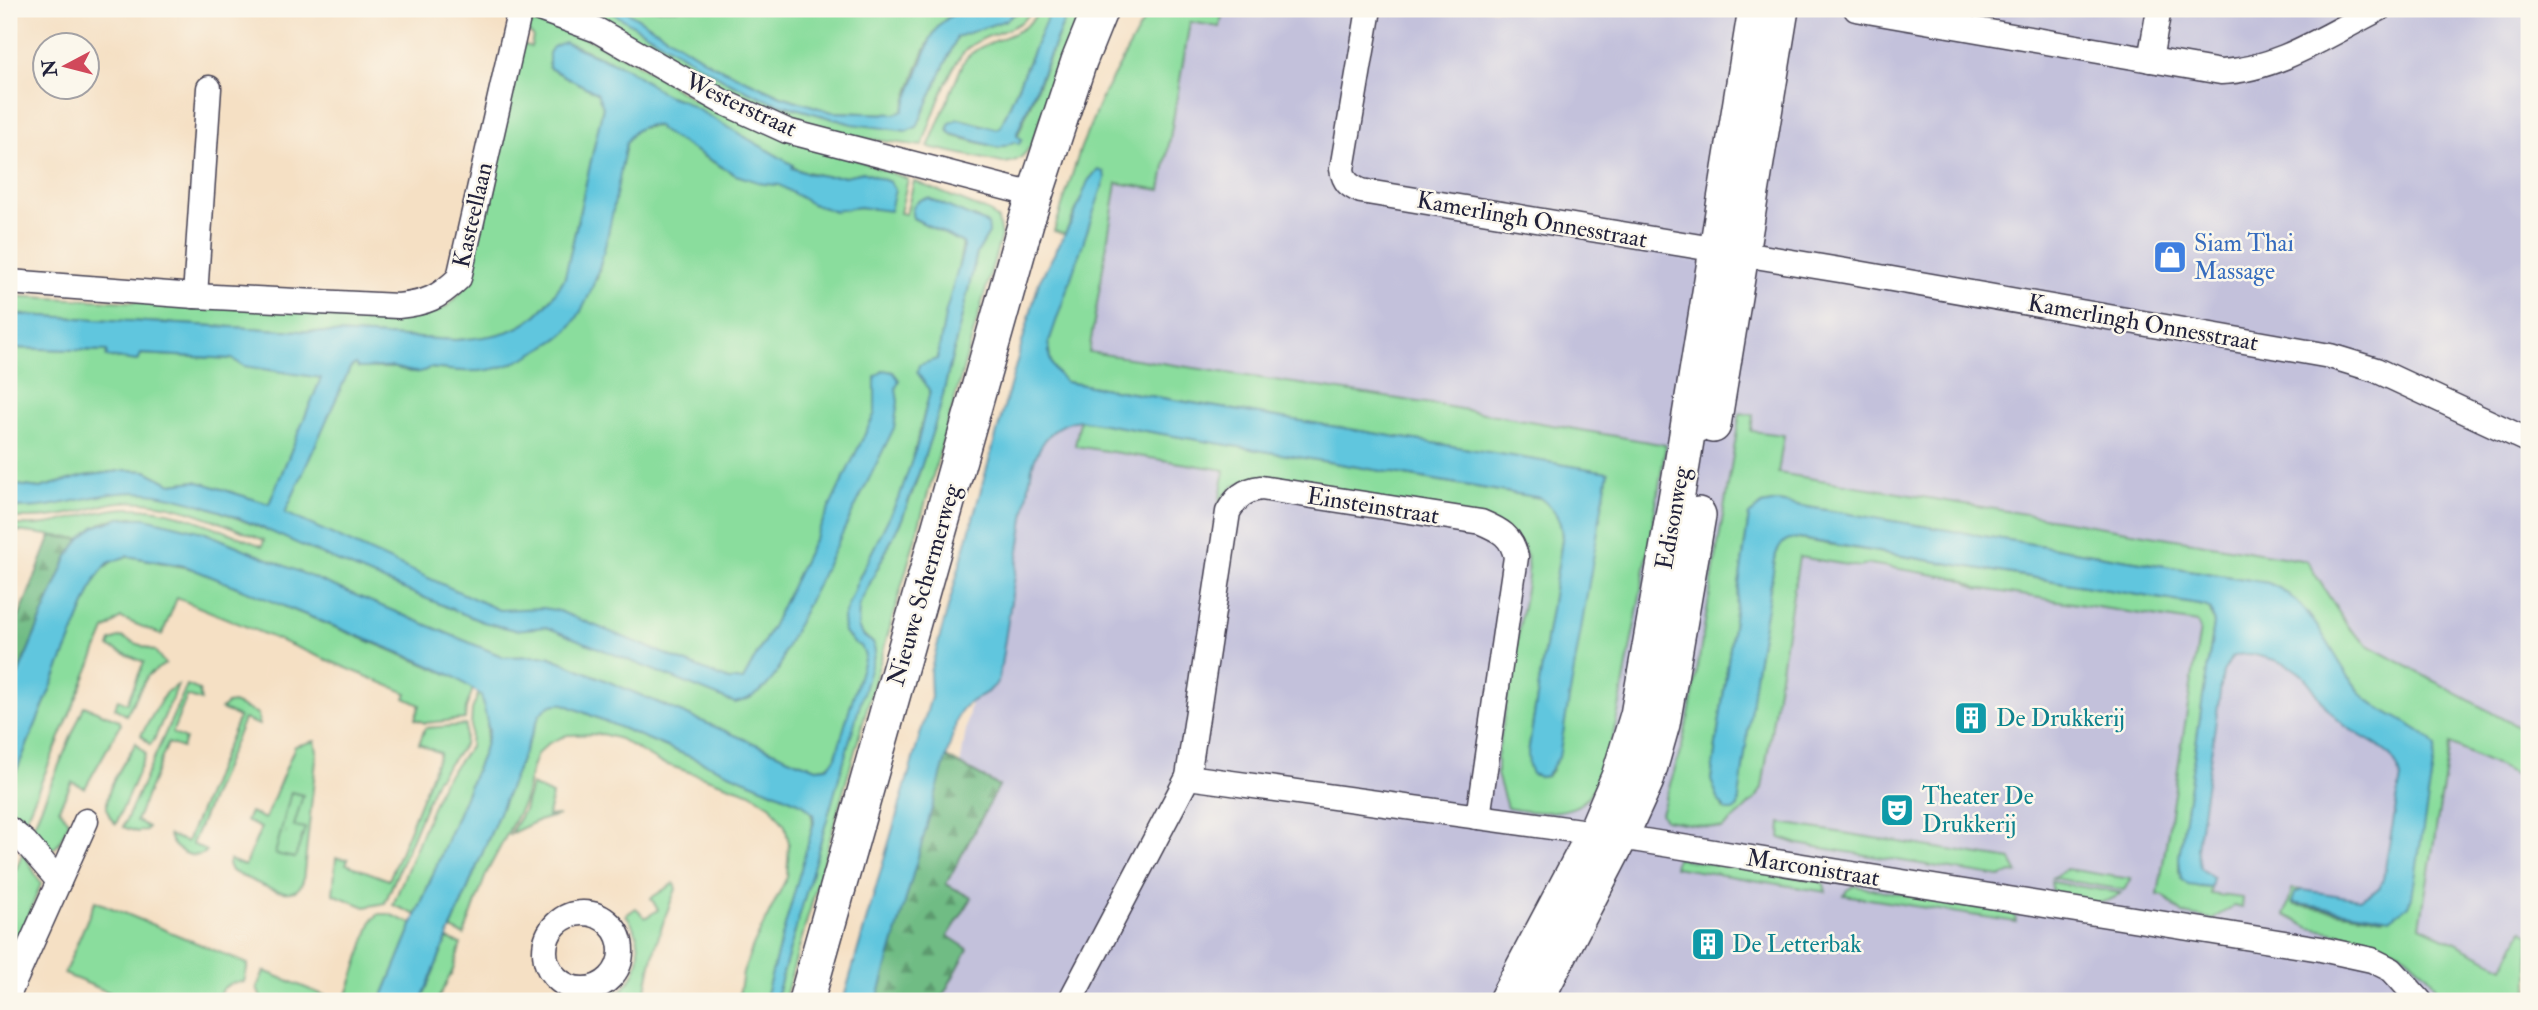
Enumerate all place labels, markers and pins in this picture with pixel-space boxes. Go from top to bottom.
place label: Siam Thai Massage [2194,228,2294,287]
shop icon: Siam Thai Massage [2151,238,2189,276]
building icon: De Drukkerij [1952,699,1990,737]
place label: De Drukkerij [1996,703,2125,734]
place label: Theater De Drukkerij [1922,781,2034,840]
theatre icon: Theater De Drukkerij [1878,791,1916,829]
building icon: De Letterbak [1689,925,1727,963]
place label: De Letterbak [1732,929,1862,960]

